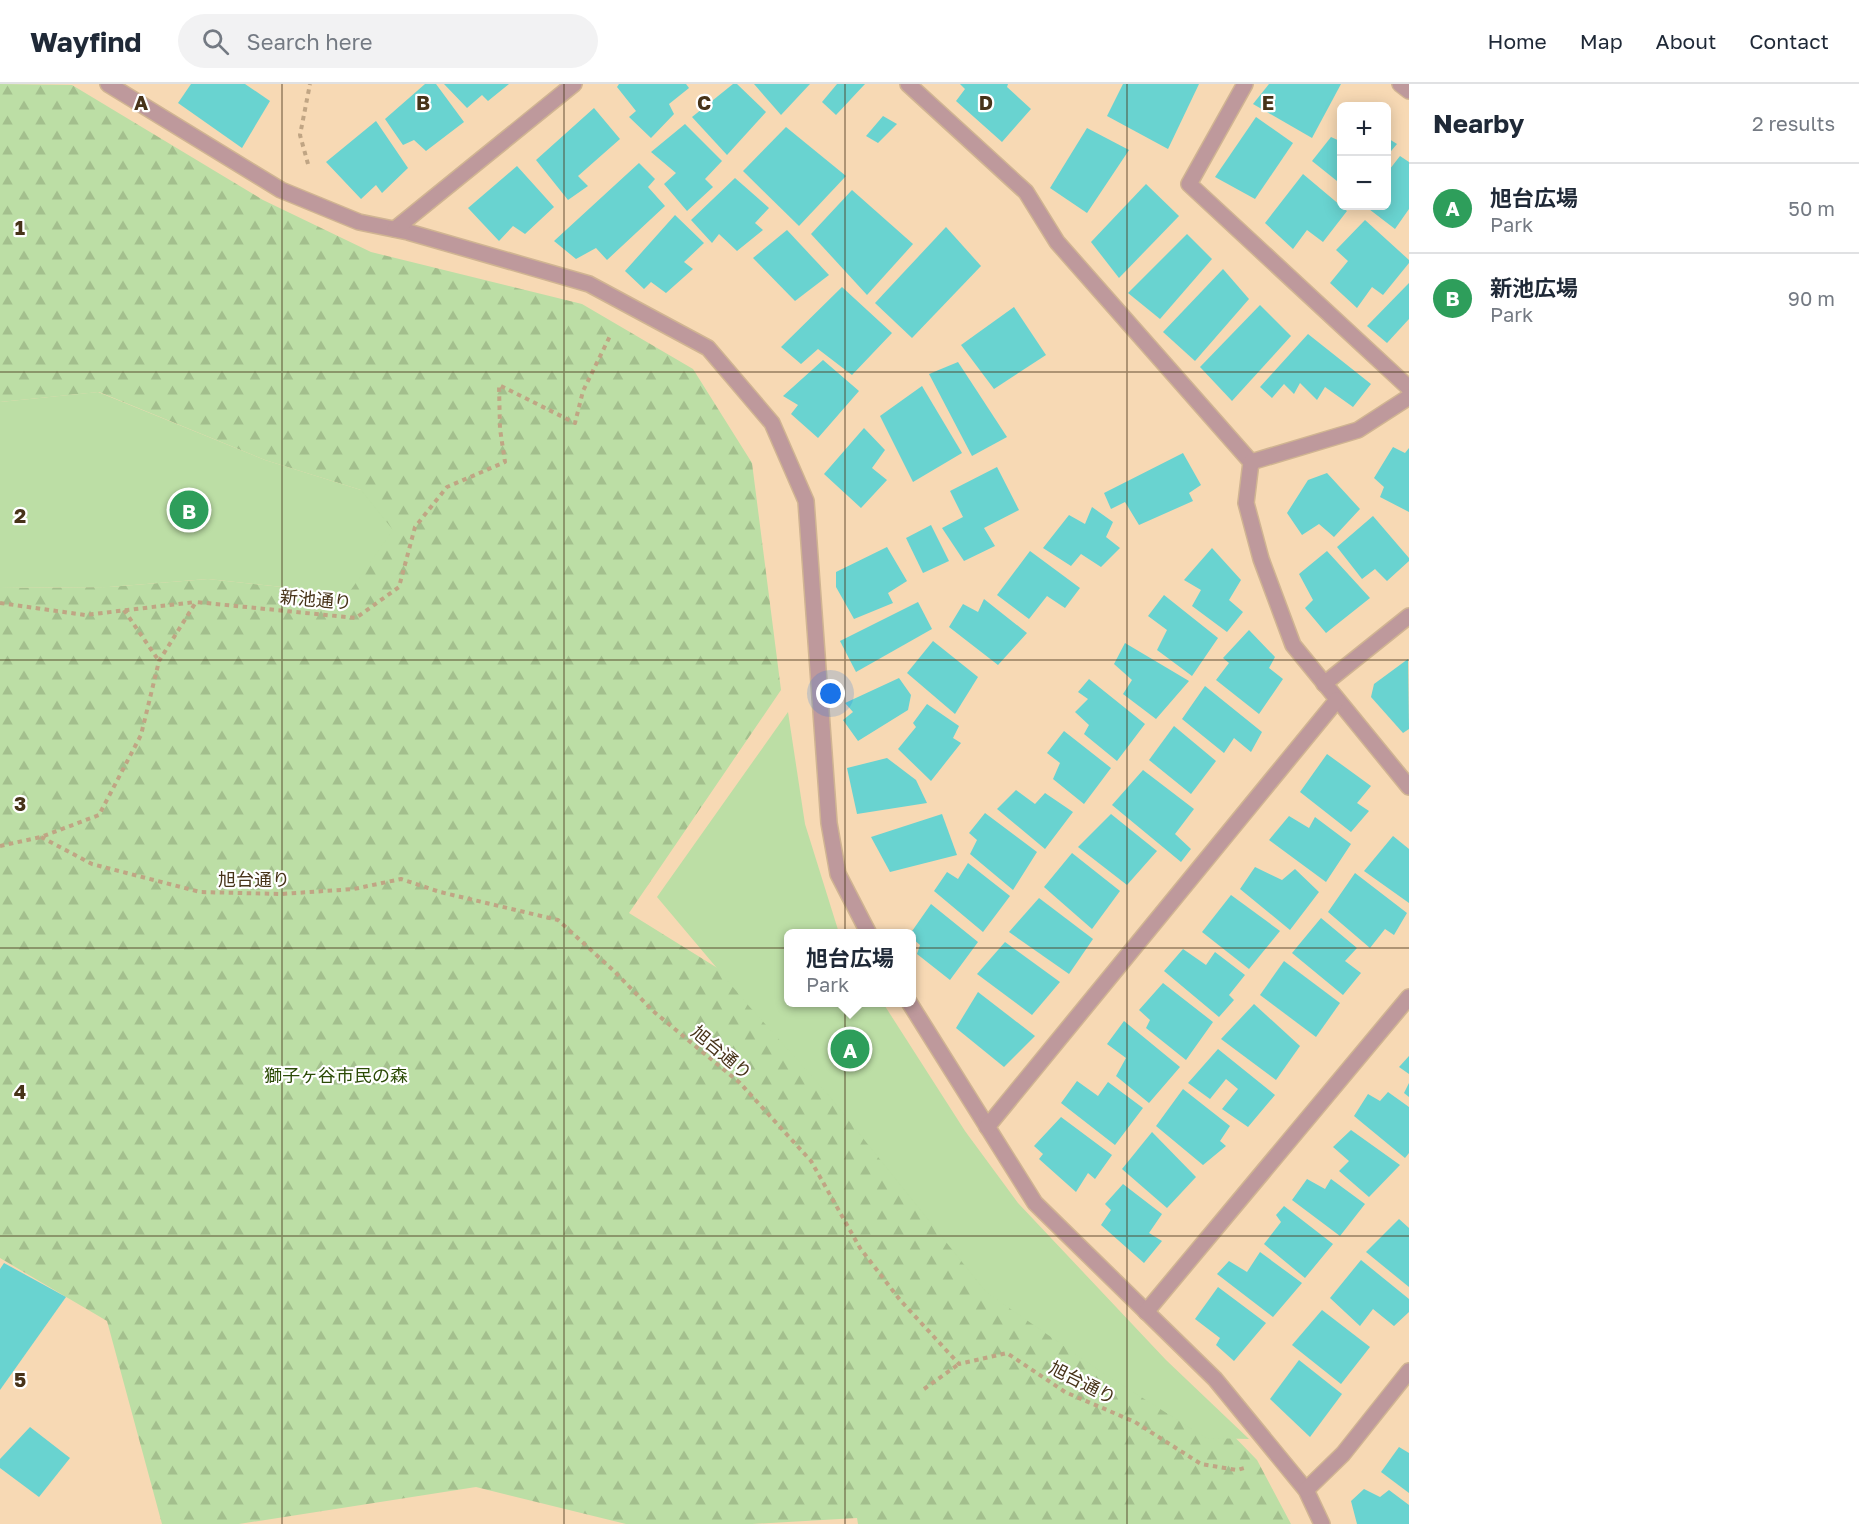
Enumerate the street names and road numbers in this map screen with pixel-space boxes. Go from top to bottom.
street label: 新池通り [279,585,353,613]
street label: 旭台通り [218,868,290,890]
street label: 旭台通り [687,1020,757,1084]
street label: 旭台通り [1046,1356,1120,1408]

